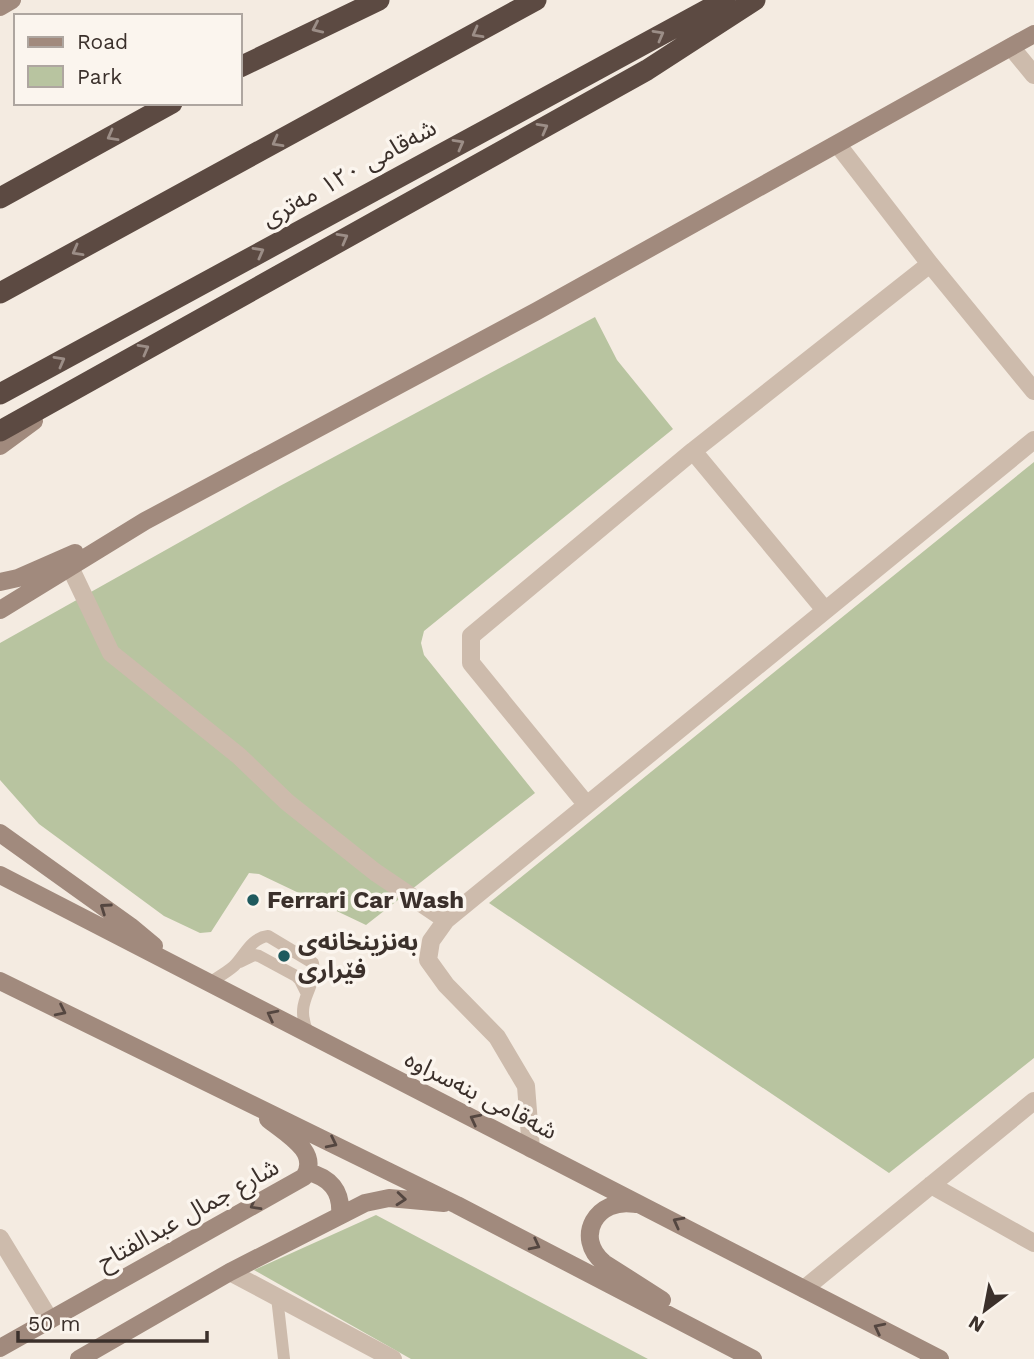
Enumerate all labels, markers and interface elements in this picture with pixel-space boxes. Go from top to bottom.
legend [14,14,242,105]
one-way arrow [312,20,325,34]
one-way arrow [471,25,484,38]
text: Road [77,29,128,54]
one-way arrow [652,30,665,43]
text: Park [77,64,122,89]
street label: شەقامی ١٢٠ مەتری [257,113,441,233]
one-way arrow [535,123,548,136]
one-way arrow [107,128,119,141]
one-way arrow [272,134,284,147]
one-way arrow [452,138,465,152]
one-way arrow [336,233,349,246]
one-way arrow [72,243,85,256]
one-way arrow [252,247,265,260]
one-way arrow [137,344,150,357]
one-way arrow [52,356,65,369]
place label: Ferrari Car Wash [267,886,464,914]
marker: Ferrari Car Wash [245,892,261,908]
one-way arrow [100,904,113,916]
place label: بەنزینخانەی فێراری [298,928,418,984]
marker: بەنزینخانەی فێراری [276,948,292,964]
one-way arrow [54,1003,66,1017]
one-way arrow [267,1010,280,1024]
street label: شەقامی بنەسراوە [400,1045,562,1145]
one-way arrow [470,1114,482,1128]
one-way arrow [325,1135,337,1149]
street label: شارع جمال عبدالفتاح [92,1153,285,1278]
one-way arrow [395,1191,406,1206]
one-way arrow [249,1197,262,1210]
one-way arrow [672,1217,685,1231]
one-way arrow [528,1237,540,1251]
north arrow [950,1275,1020,1345]
scale bar [18,1300,206,1344]
text: 50 m [28,1311,80,1336]
text: N [964,1311,988,1337]
one-way arrow [874,1322,886,1336]

